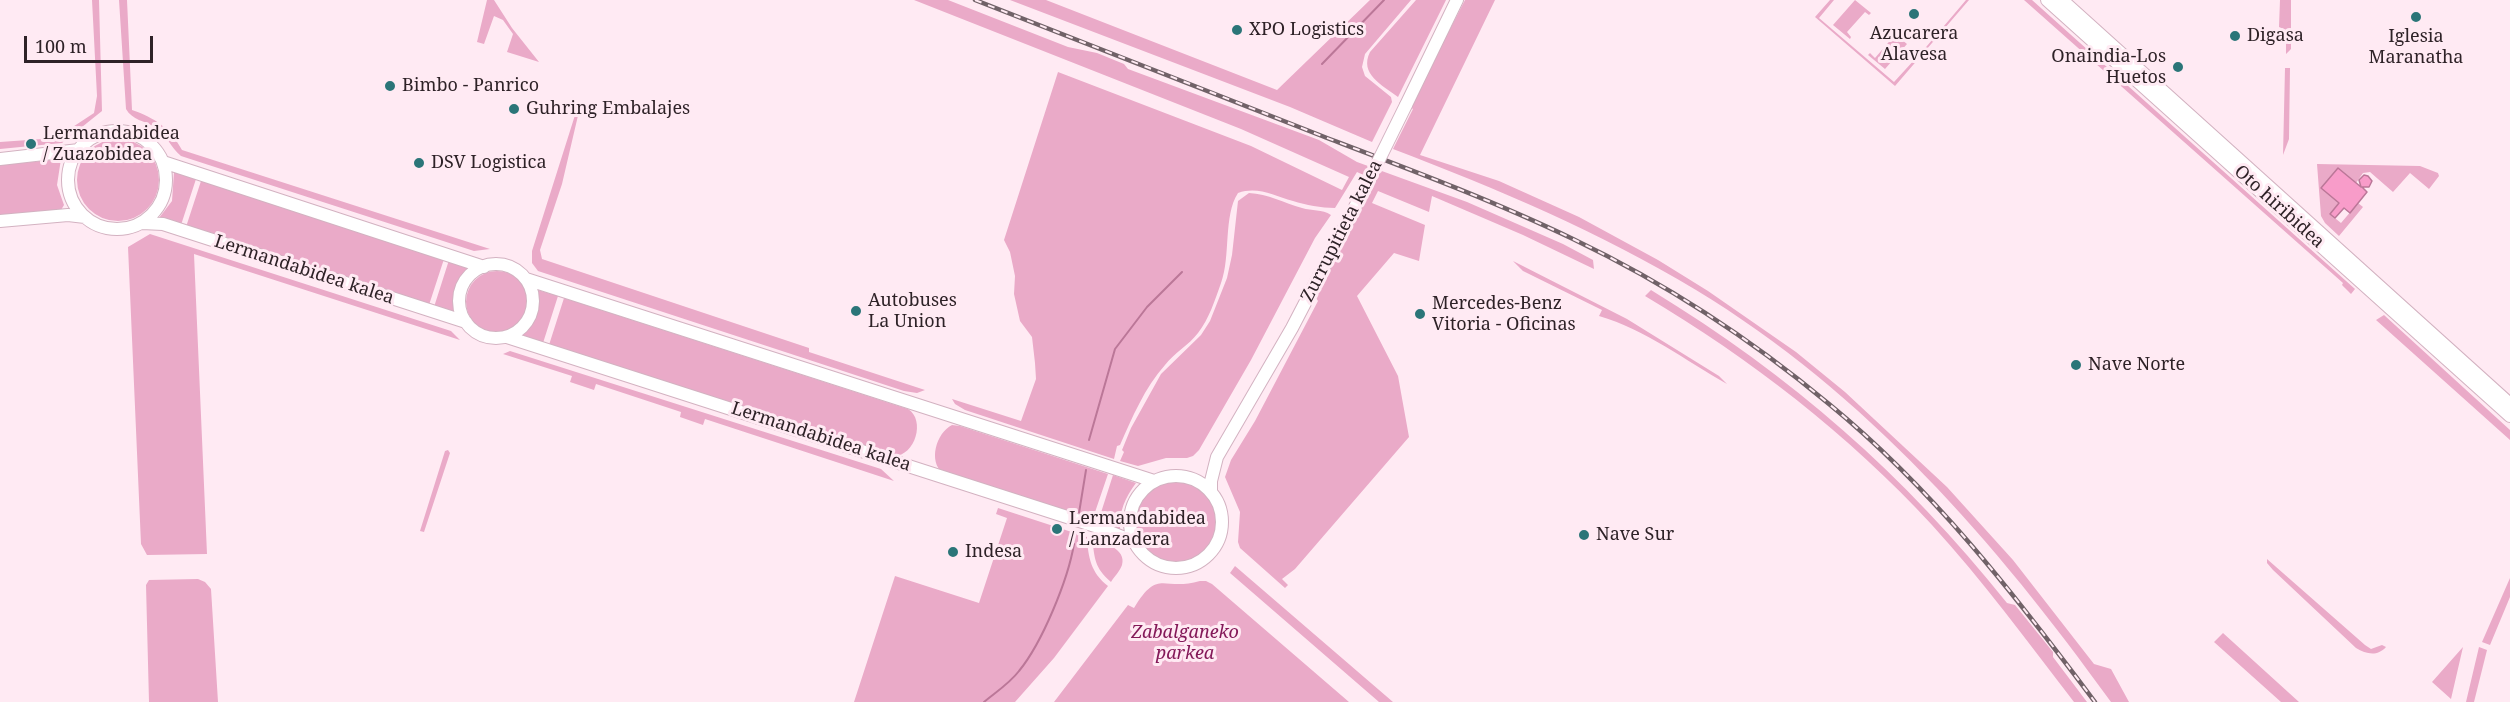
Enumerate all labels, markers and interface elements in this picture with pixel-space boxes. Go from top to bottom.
marker: Azucarera Alavesa [1907,7,1921,21]
marker: Iglesia Maranatha [2409,10,2423,24]
place label: XPO Logistics [1249,19,1364,41]
marker: XPO Logistics [1230,23,1244,37]
place label: Azucarera Alavesa [1870,23,1958,66]
scale bar [27,24,156,62]
place label: Digasa [2247,25,2304,47]
place label: Iglesia Maranatha [2369,26,2463,68]
marker: Digasa [2228,29,2242,43]
text: 100 m [35,34,87,58]
place label: Onaindia-Los Huetos [2051,46,2166,88]
marker: Onaindia-Los Huetos [2171,60,2185,74]
place label: Bimbo - Panrico [402,75,539,97]
marker: Bimbo - Panrico [383,79,397,93]
place label: Guhring Embalajes [526,98,690,120]
marker: Guhring Embalajes [507,102,521,116]
place label: Lermandabidea / Zuazobidea [43,123,180,166]
marker: Lermandabidea / Zuazobidea [24,137,38,151]
place label: DSV Logistica [431,152,547,174]
marker: DSV Logistica [412,156,426,170]
street label: Zurrupitieta kalea [1297,157,1387,305]
street label: Oto hiribidea [2229,161,2329,253]
street label: Lermandabidea kalea [211,231,397,309]
place label: Autobuses La Union [868,290,957,332]
place label: Mercedes-Benz Vitoria - Oficinas [1432,293,1576,336]
marker: Autobuses La Union [849,304,863,318]
marker: Mercedes-Benz Vitoria - Oficinas [1413,307,1427,321]
place label: Nave Norte [2088,354,2185,376]
marker: Nave Norte [2069,358,2083,372]
street label: Lermandabidea kalea [728,398,914,476]
place label: Lermandabidea / Lanzadera [1069,508,1206,550]
marker: Lermandabidea / Lanzadera [1050,522,1064,536]
place label: Nave Sur [1596,524,1674,546]
marker: Nave Sur [1577,528,1591,542]
place label: Indesa [965,541,1022,563]
marker: Indesa [946,545,960,559]
park label: Zabalganeko parkea [1131,622,1239,664]

